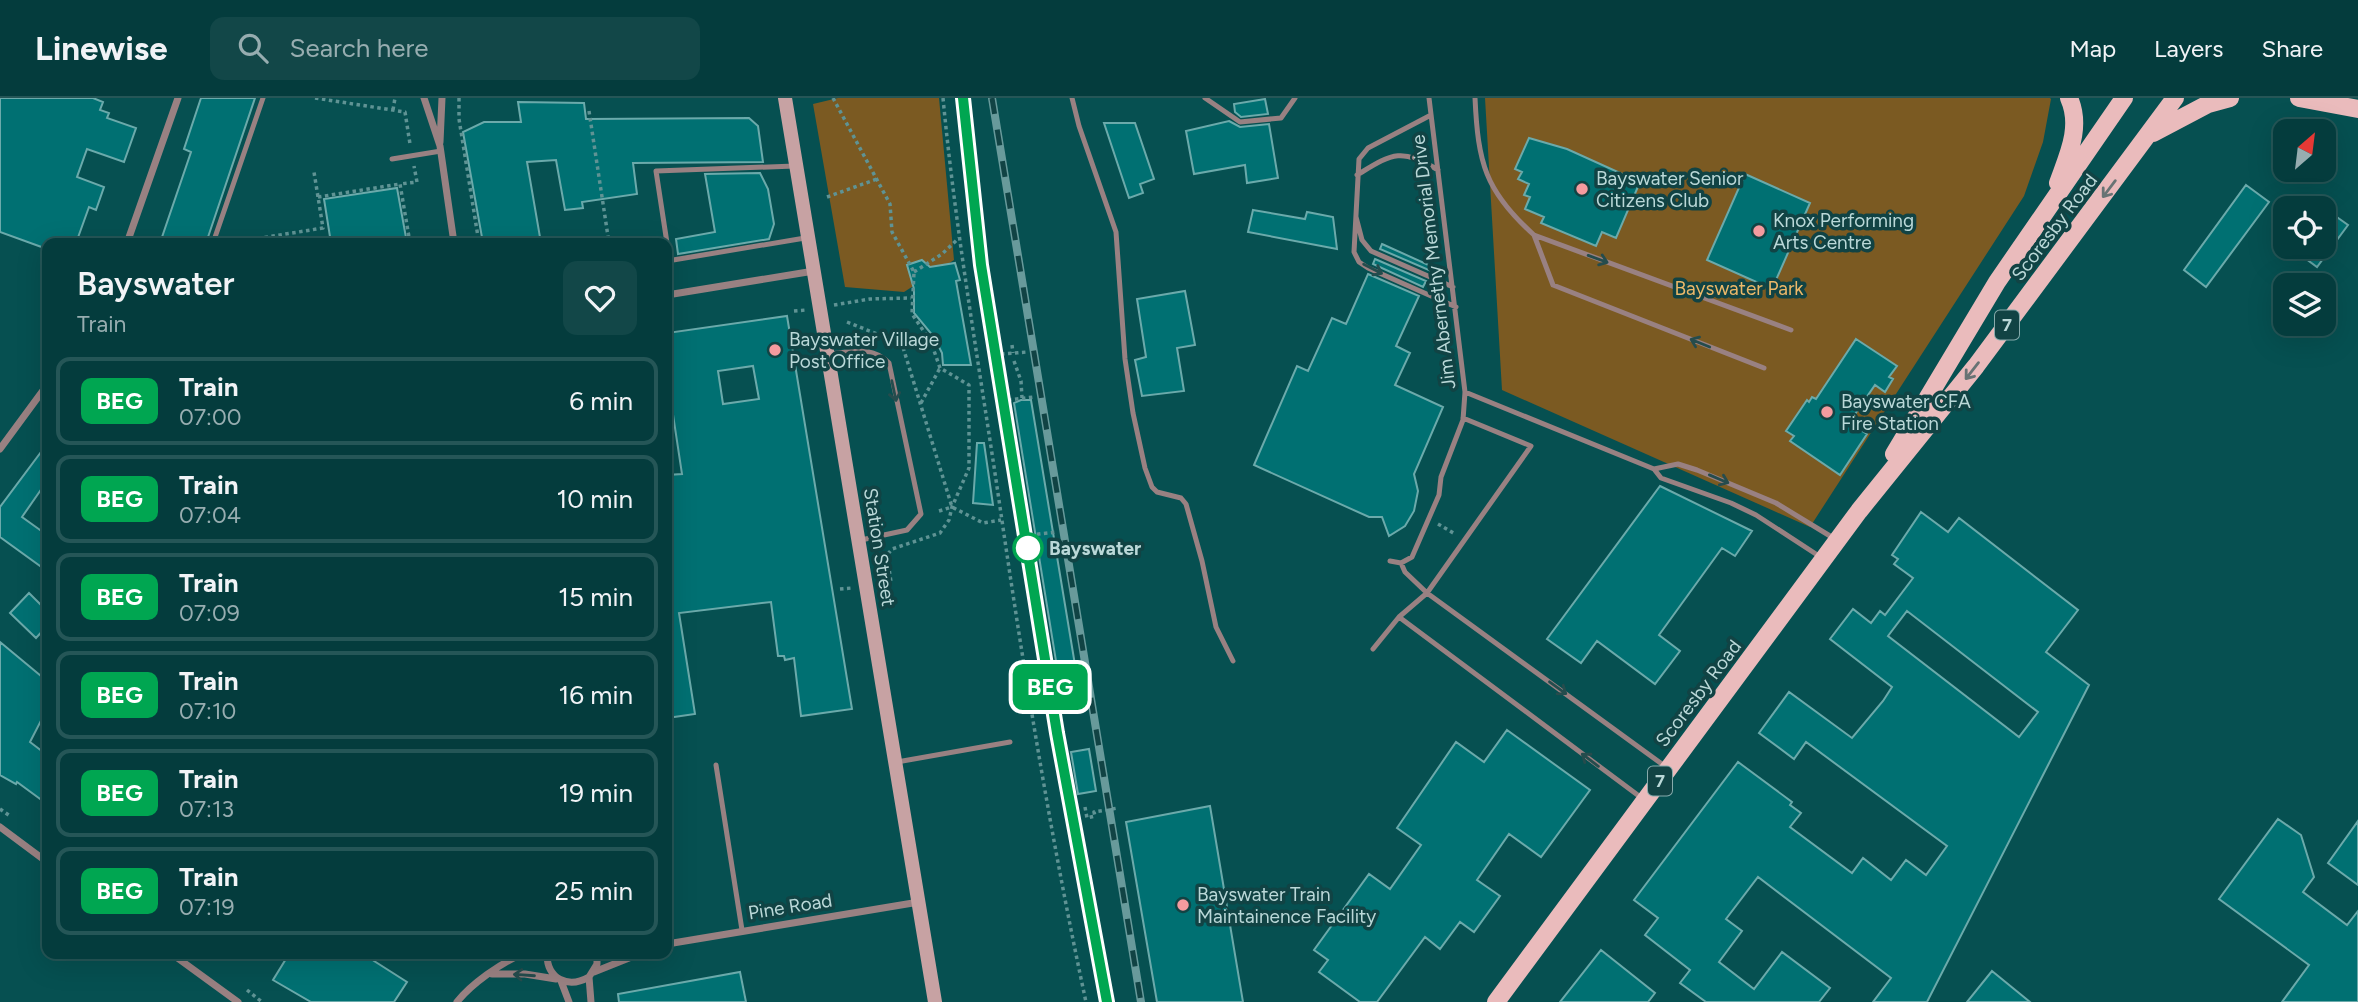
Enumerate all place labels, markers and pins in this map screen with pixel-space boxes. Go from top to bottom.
place label: Bayswater Senior Citizens Club [1596,167,1744,212]
marker: Bayswater Senior Citizens Club [1574,181,1590,197]
place label: Knox Performing Arts Centre [1773,209,1914,254]
marker: Knox Performing Arts Centre [1751,223,1767,239]
place label: Bayswater Village Post Office [789,328,939,373]
marker: Bayswater Village Post Office [767,342,783,358]
place label: Bayswater CFA Fire Station [1841,390,1971,435]
marker: Bayswater CFA Fire Station [1819,404,1835,420]
marker: Bayswater [1013,533,1043,563]
place label: Bayswater [1049,537,1141,560]
place label: Bayswater Train Maintainence Facility [1197,883,1376,928]
marker: Bayswater Train Maintainence Facility [1175,897,1191,913]

